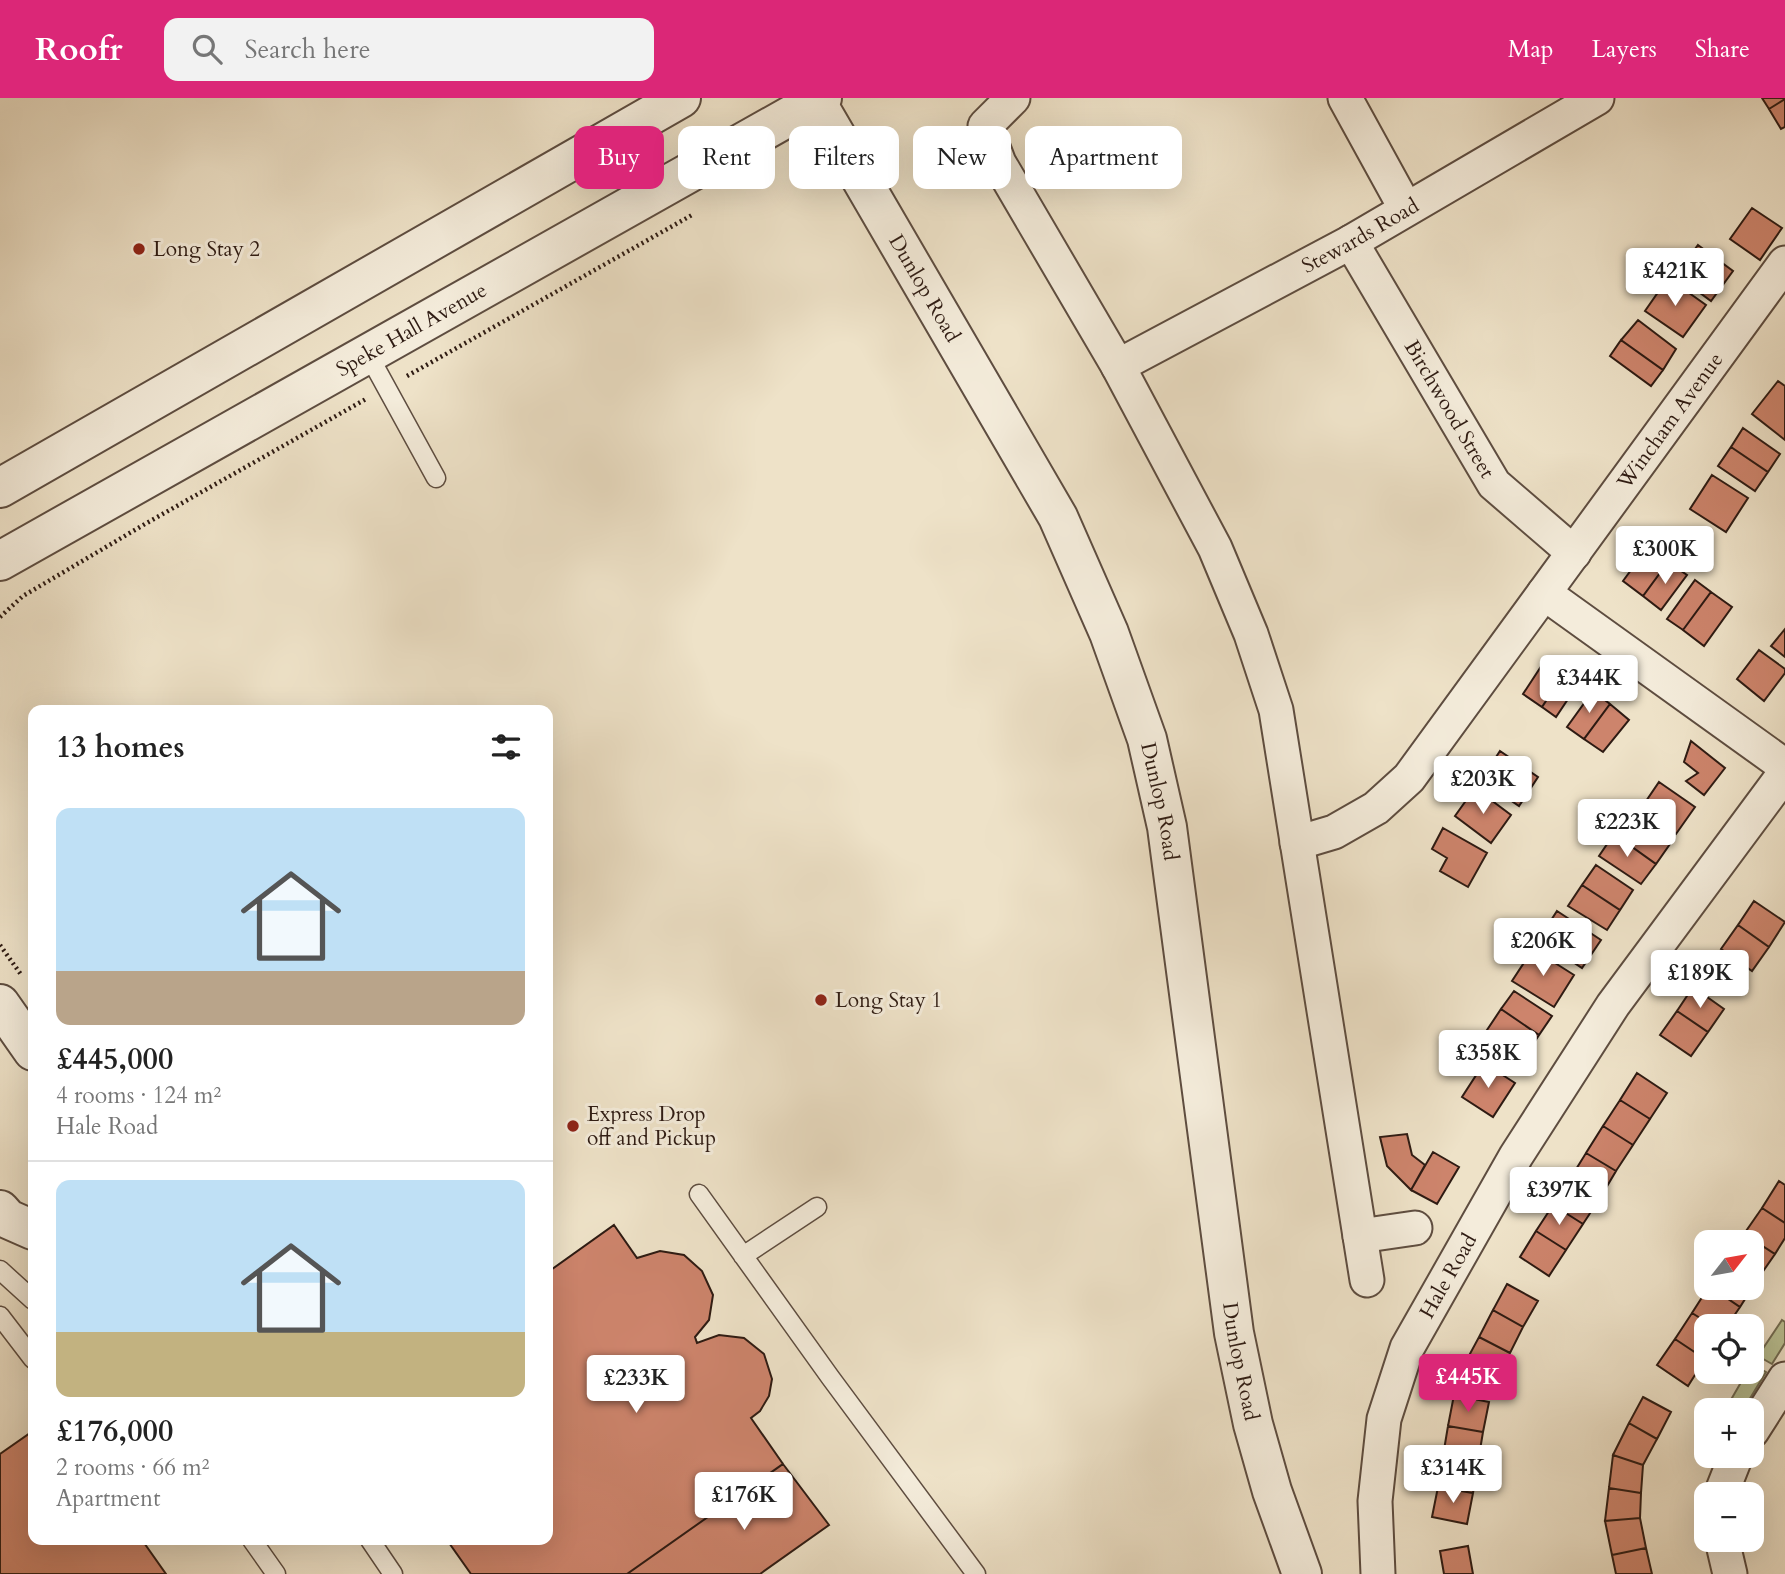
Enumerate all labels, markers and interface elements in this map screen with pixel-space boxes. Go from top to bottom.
search box [164,18,654,81]
text: Roofr [35,27,122,72]
icon: search [188,30,226,68]
text: Search here [244,32,370,67]
text: Map [1508,33,1554,66]
text: Layers [1592,33,1657,66]
text: Share [1695,33,1750,66]
chip: Buy [574,126,664,189]
chip: Rent [678,126,775,189]
chip: Filters [789,126,899,189]
chip: New [913,126,1011,189]
chip: Apartment [1025,126,1182,189]
street label: Stewards Road [1297,191,1424,281]
street label: Dunlop Road [881,229,967,348]
place label: Long Stay 2 [153,235,260,264]
marker: Long Stay 2 [131,241,147,257]
pin: £421K [1626,248,1724,308]
text: £421K [1642,255,1708,286]
street label: Speke Hall Avenue [331,276,492,384]
street label: Birchwood Street [1397,335,1502,484]
street label: Wincham Avenue [1610,347,1730,496]
pin: £300K [1616,526,1714,586]
text: £300K [1632,533,1698,564]
pin: £344K [1540,656,1638,715]
text: £344K [1556,662,1622,693]
text: 13 homes [56,727,185,768]
icon: filters [487,728,525,766]
street label: Dunlop Road [1133,739,1185,862]
pin: £203K [1434,756,1532,816]
text: £203K [1450,763,1516,794]
pin: £223K [1578,800,1676,859]
text: £223K [1594,806,1660,837]
icon: home [228,853,354,979]
pin: £206K [1494,918,1592,978]
text: £206K [1510,925,1576,956]
pin: £189K [1651,950,1749,1010]
text: £189K [1667,957,1733,988]
place label: Long Stay 1 [835,986,942,1015]
marker: Long Stay 1 [813,992,829,1008]
pin: £358K [1439,1030,1537,1090]
text: £358K [1455,1037,1521,1068]
text: £445,000 [56,1039,173,1080]
text: 4 rooms · 124 m² [56,1080,221,1111]
place label: Express Drop off and Pickup [587,1100,716,1153]
text: Hale Road [56,1111,158,1142]
marker: Express Drop off and Pickup [565,1118,581,1134]
pin: £397K [1510,1168,1608,1227]
text: £397K [1526,1174,1592,1205]
icon: home [228,1225,354,1351]
street label: Hale Road [1413,1228,1484,1324]
north arrow [1694,1230,1764,1300]
map controls [1694,1230,1764,1552]
street label: Dunlop Road [1215,1300,1266,1423]
button: locate [1694,1314,1764,1384]
pin: £445K [1419,1354,1517,1414]
pin: £233K [587,1356,685,1415]
text: £445K [1435,1361,1501,1392]
text: £233K [603,1362,669,1393]
button: + [1694,1398,1764,1468]
text: £176,000 [56,1411,173,1452]
pin: £314K [1404,1446,1502,1505]
text: 2 rooms · 66 m² [56,1452,209,1483]
text: £314K [1420,1452,1486,1483]
pin: £176K [695,1472,793,1532]
text: £176K [711,1479,777,1510]
button: − [1694,1482,1764,1552]
text: Apartment [56,1483,160,1514]

